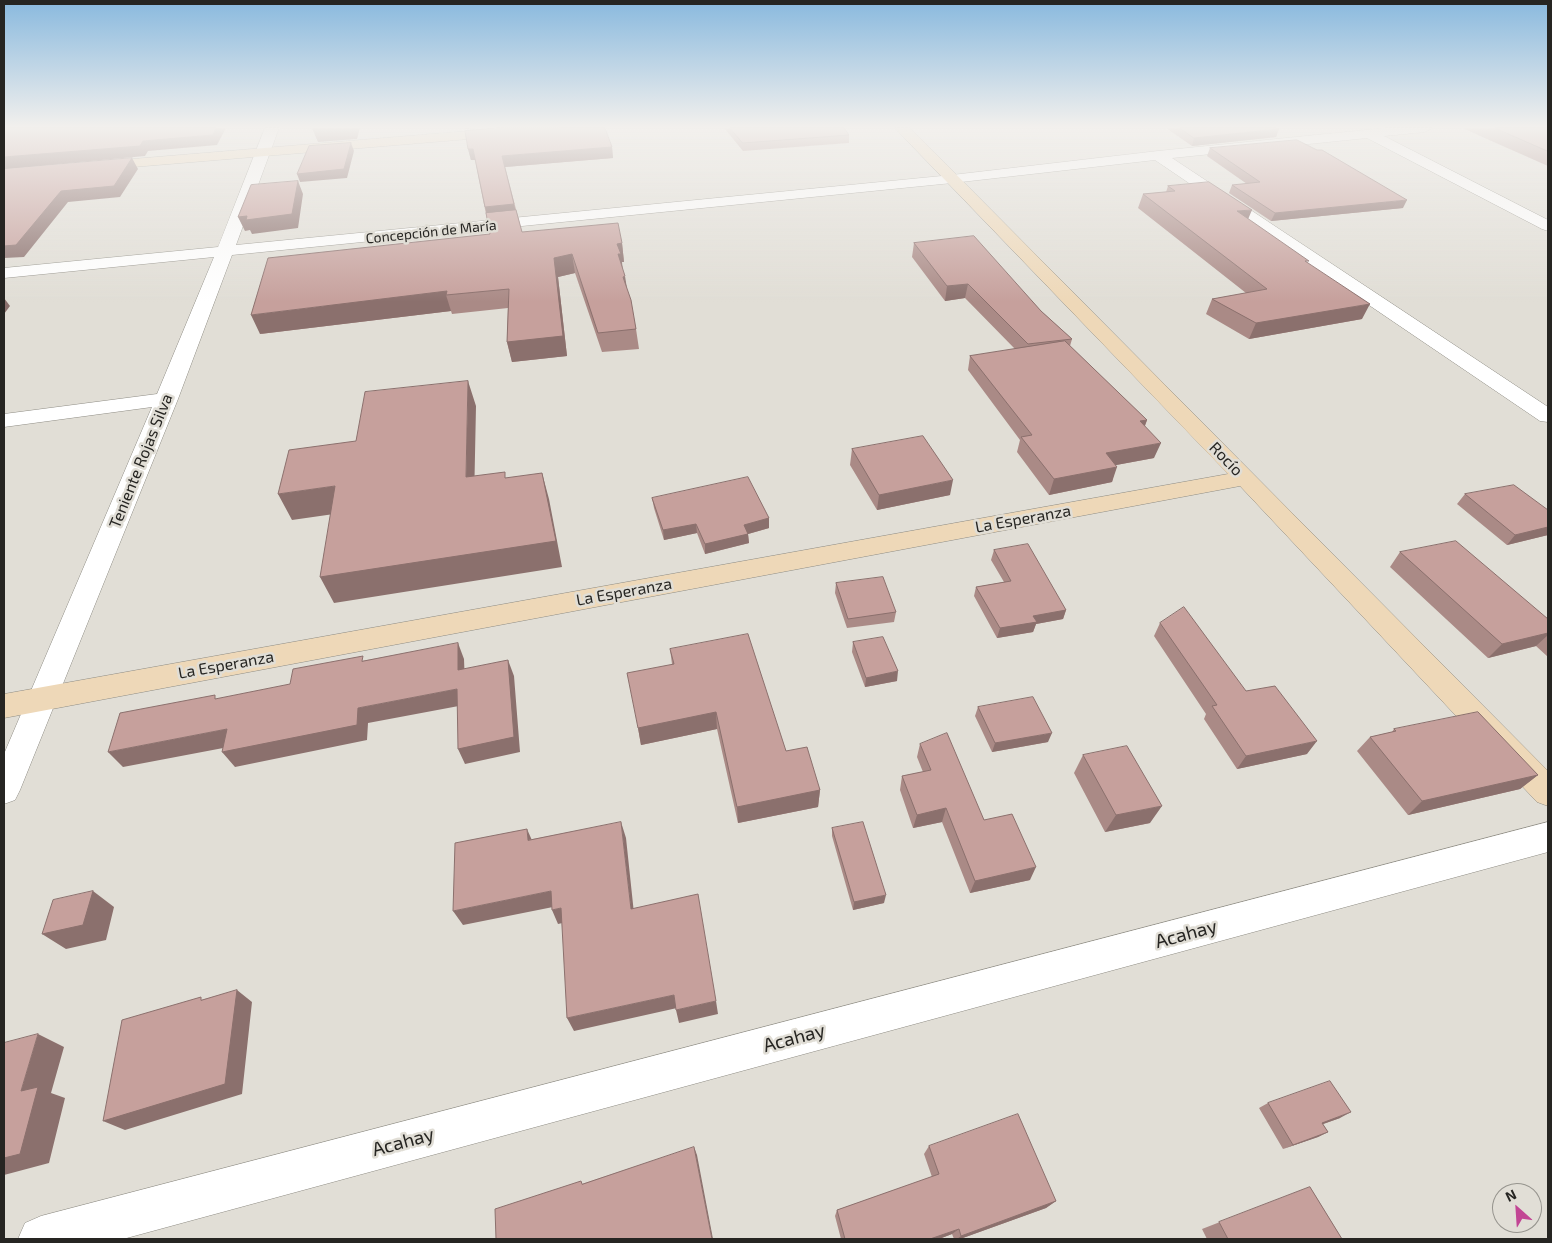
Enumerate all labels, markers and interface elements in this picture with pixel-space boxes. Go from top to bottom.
street label: Concepción de María [365,217,497,247]
street label: Teniente Rojas Silva [105,391,177,531]
street label: Rocío [1205,438,1247,480]
street label: La Esperanza [974,501,1072,537]
street label: La Esperanza [575,574,673,610]
street label: La Esperanza [177,647,275,683]
street label: Acahay [1153,915,1219,953]
street label: Acahay [761,1019,827,1057]
street label: Acahay [370,1123,436,1161]
north arrow [1492,1183,1542,1233]
text: N [1502,1185,1519,1205]

